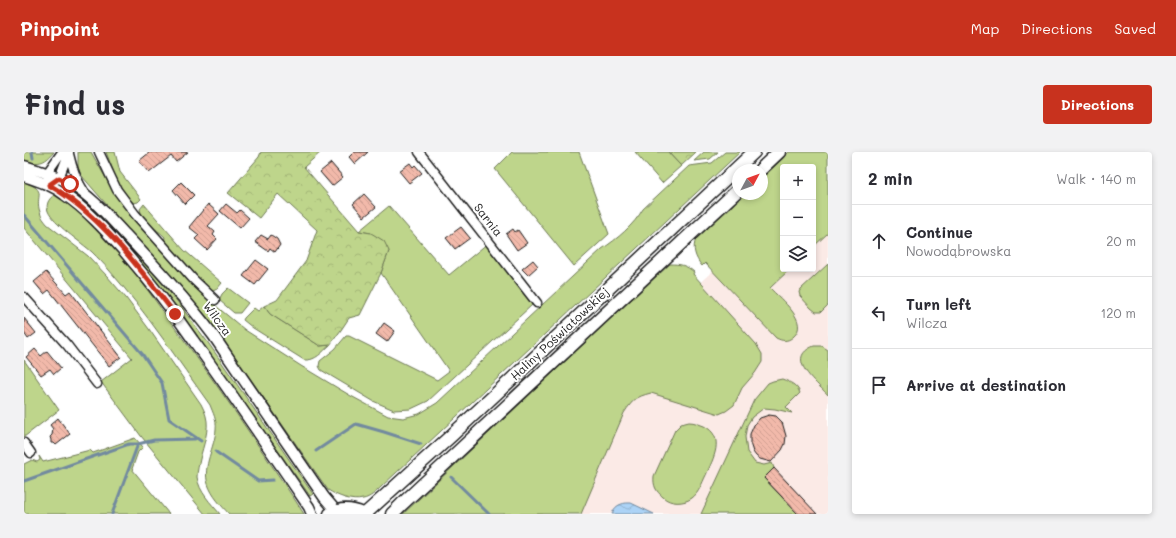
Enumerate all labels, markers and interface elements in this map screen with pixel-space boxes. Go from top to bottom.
text: Pinpoint [20,16,100,41]
text: Map [971,19,999,38]
text: Directions [1021,19,1092,38]
text: Saved [1114,19,1156,38]
button: Directions [1043,85,1152,124]
text: Find us [24,86,125,122]
north arrow [732,164,768,200]
map controls [780,164,816,272]
button: + [780,164,816,200]
text: 2 min [868,167,913,189]
text: Walk · 140 m [1056,170,1136,187]
route start [61,175,79,193]
street label: Sarnia [471,199,507,239]
button: − [780,200,816,236]
text: Continue [906,222,973,242]
icon: ahead [868,230,890,252]
text: 20 m [1106,232,1136,249]
button: layers [780,236,816,272]
text: Nowodąbrowska [906,242,1011,259]
street label: Haliny Poświatowskiej [507,283,612,383]
text: Turn left [906,294,971,314]
street label: Wilcza [200,298,236,339]
icon: left [868,302,890,324]
text: 120 m [1100,304,1136,321]
route end [166,305,184,323]
text: Wilcza [906,314,948,331]
icon: arrive [868,374,890,396]
text: Arrive at destination [906,375,1066,395]

